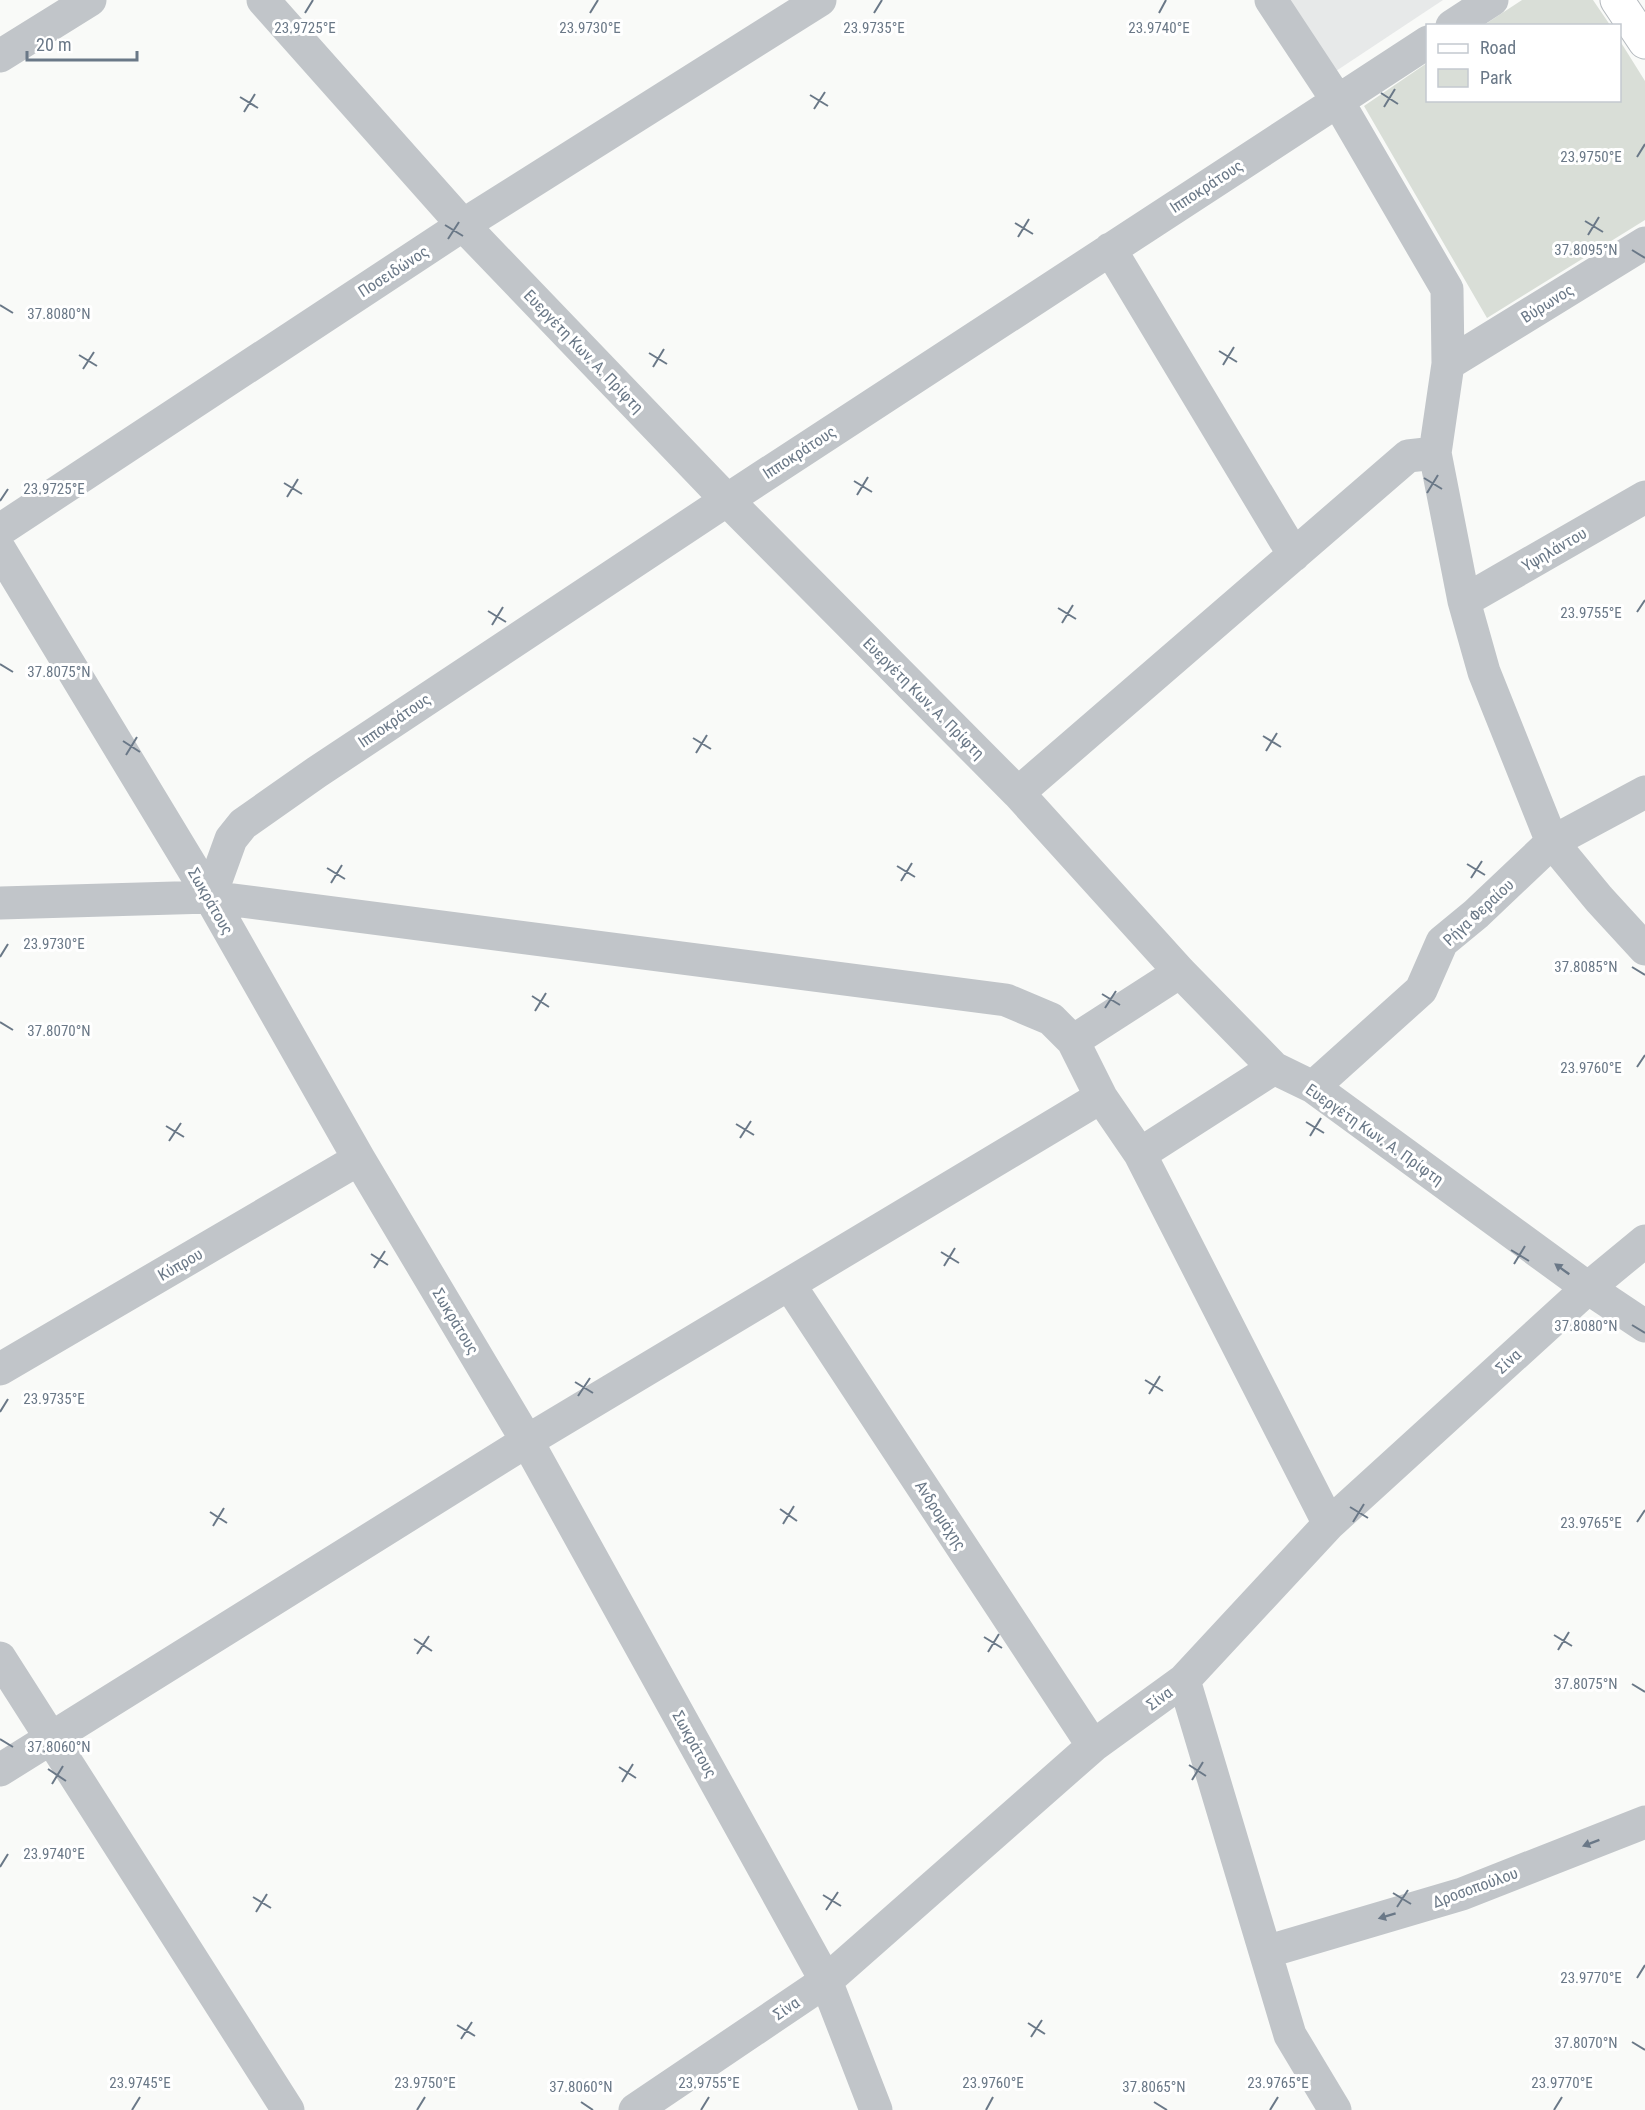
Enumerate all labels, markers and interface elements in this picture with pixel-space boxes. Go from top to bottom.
text: 23.9725°E [274,19,336,37]
text: 23.9730°E [559,19,621,37]
text: 23.9735°E [843,19,905,37]
text: 23.9740°E [1128,19,1190,37]
scale bar [27,24,136,62]
legend [1426,24,1621,102]
text: 20 m [36,34,71,55]
text: Road [1480,37,1516,58]
text: Park [1480,67,1512,88]
text: 23.9750°E [1560,148,1622,166]
street label: Ιπποκράτους [1166,156,1246,217]
text: 37.8095°N [1554,241,1618,259]
street label: Ποσειδώνος [355,242,432,301]
street label: Βύρωνος [1518,280,1577,327]
street label: Ευεργέτη Κων. Α. Πρίφτη [520,286,647,417]
text: 37.8080°N [27,305,91,323]
street label: Ιπποκράτους [759,422,839,483]
text: 23.9725°E [23,480,85,498]
street label: Υψηλάντου [1519,523,1590,576]
text: 23.9755°E [1560,604,1622,622]
street label: Ευεργέτη Κων. Α. Πρίφτη [859,634,988,763]
text: 37.8075°N [27,663,91,681]
street label: Ιπποκράτους [355,689,434,751]
street label: Σωκράτους [184,865,237,938]
street label: Ρήγα Φεραίου [1439,875,1517,950]
text: 23.9730°E [23,935,85,953]
text: 37.8085°N [1554,958,1618,976]
text: 37.8070°N [27,1022,91,1040]
text: 23.9760°E [1560,1059,1622,1077]
street label: Ευεργέτη Κων. Α. Πρίφτη [1302,1080,1447,1189]
street label: Κύπρου [155,1244,206,1285]
one-way arrow [1555,1263,1571,1275]
street label: Σωκράτους [428,1285,483,1358]
text: 37.8080°N [1554,1317,1618,1335]
street label: Σίνα [1492,1345,1525,1378]
text: 23.9735°E [23,1390,85,1408]
street label: Ανδρομάχης [911,1477,970,1554]
text: 23.9765°E [1560,1514,1622,1532]
text: 37.8075°N [1554,1675,1618,1693]
street label: Σίνα [1143,1683,1176,1714]
street label: Σωκράτους [668,1707,721,1781]
text: 37.8060°N [27,1738,91,1756]
one-way arrow [1581,1839,1599,1849]
text: 23.9740°E [23,1845,85,1863]
street label: Δροσοπούλου [1430,1863,1520,1912]
one-way arrow [1378,1912,1396,1921]
text: 23.9770°E [1560,1969,1622,1987]
street label: Σίνα [770,1993,803,2024]
text: 37.8070°N [1554,2034,1618,2052]
text: 23.9745°E [109,2074,171,2092]
text: 23.9750°E [394,2074,456,2092]
text: 23.9755°E [678,2074,740,2092]
text: 23.9760°E [962,2074,1024,2092]
text: 23.9765°E [1247,2074,1309,2092]
text: 23.9770°E [1531,2074,1593,2092]
text: 37.8060°N [549,2078,613,2096]
text: 37.8065°N [1122,2078,1186,2096]

